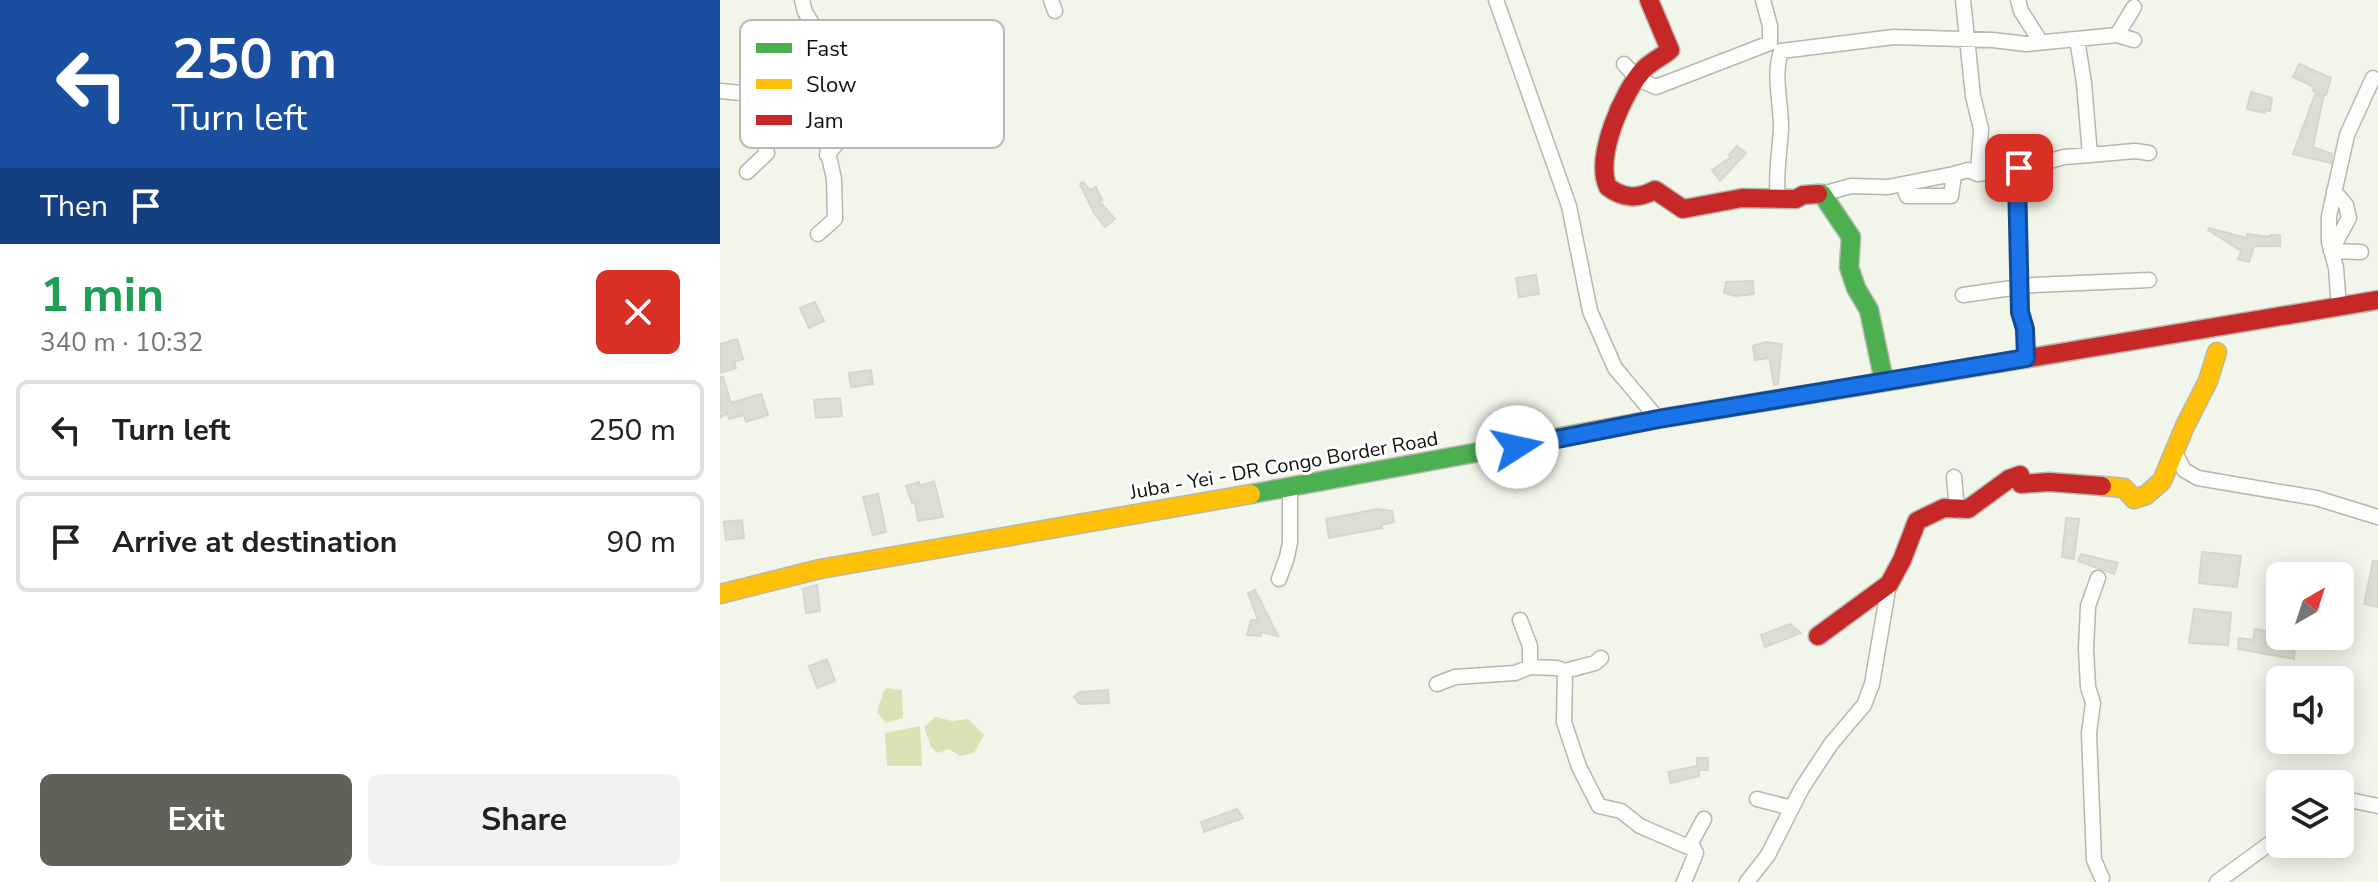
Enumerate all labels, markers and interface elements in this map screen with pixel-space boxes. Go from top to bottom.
legend [740,20,1004,148]
text: 250 m [172,21,337,98]
icon: left [40,32,144,136]
text: Fast [806,34,848,64]
text: Slow [806,70,857,100]
text: Turn left [172,94,307,143]
text: Jam [805,106,844,136]
pin [1985,134,2053,202]
icon: arrive [1997,146,2041,190]
icon: arrive [124,184,168,228]
text: Then [40,186,108,227]
text: 1 min [40,262,164,328]
button: close [596,270,680,354]
text: 340 m · 10:32 [40,325,203,360]
position arrow [1475,405,1559,489]
icon: left [44,408,88,452]
text: Turn left [112,410,230,451]
text: 250 m [589,410,676,451]
street label: Juba - Yei - DR Congo Border Road [1127,425,1440,506]
icon: arrive [44,520,88,564]
text: Arrive at destination [112,522,397,563]
text: 90 m [607,522,676,563]
north arrow [2266,562,2354,650]
map controls [2266,562,2354,858]
button: sound [2266,666,2354,754]
button: layers [2266,770,2354,858]
button: Exit [40,774,352,866]
button: Share [368,774,680,866]

